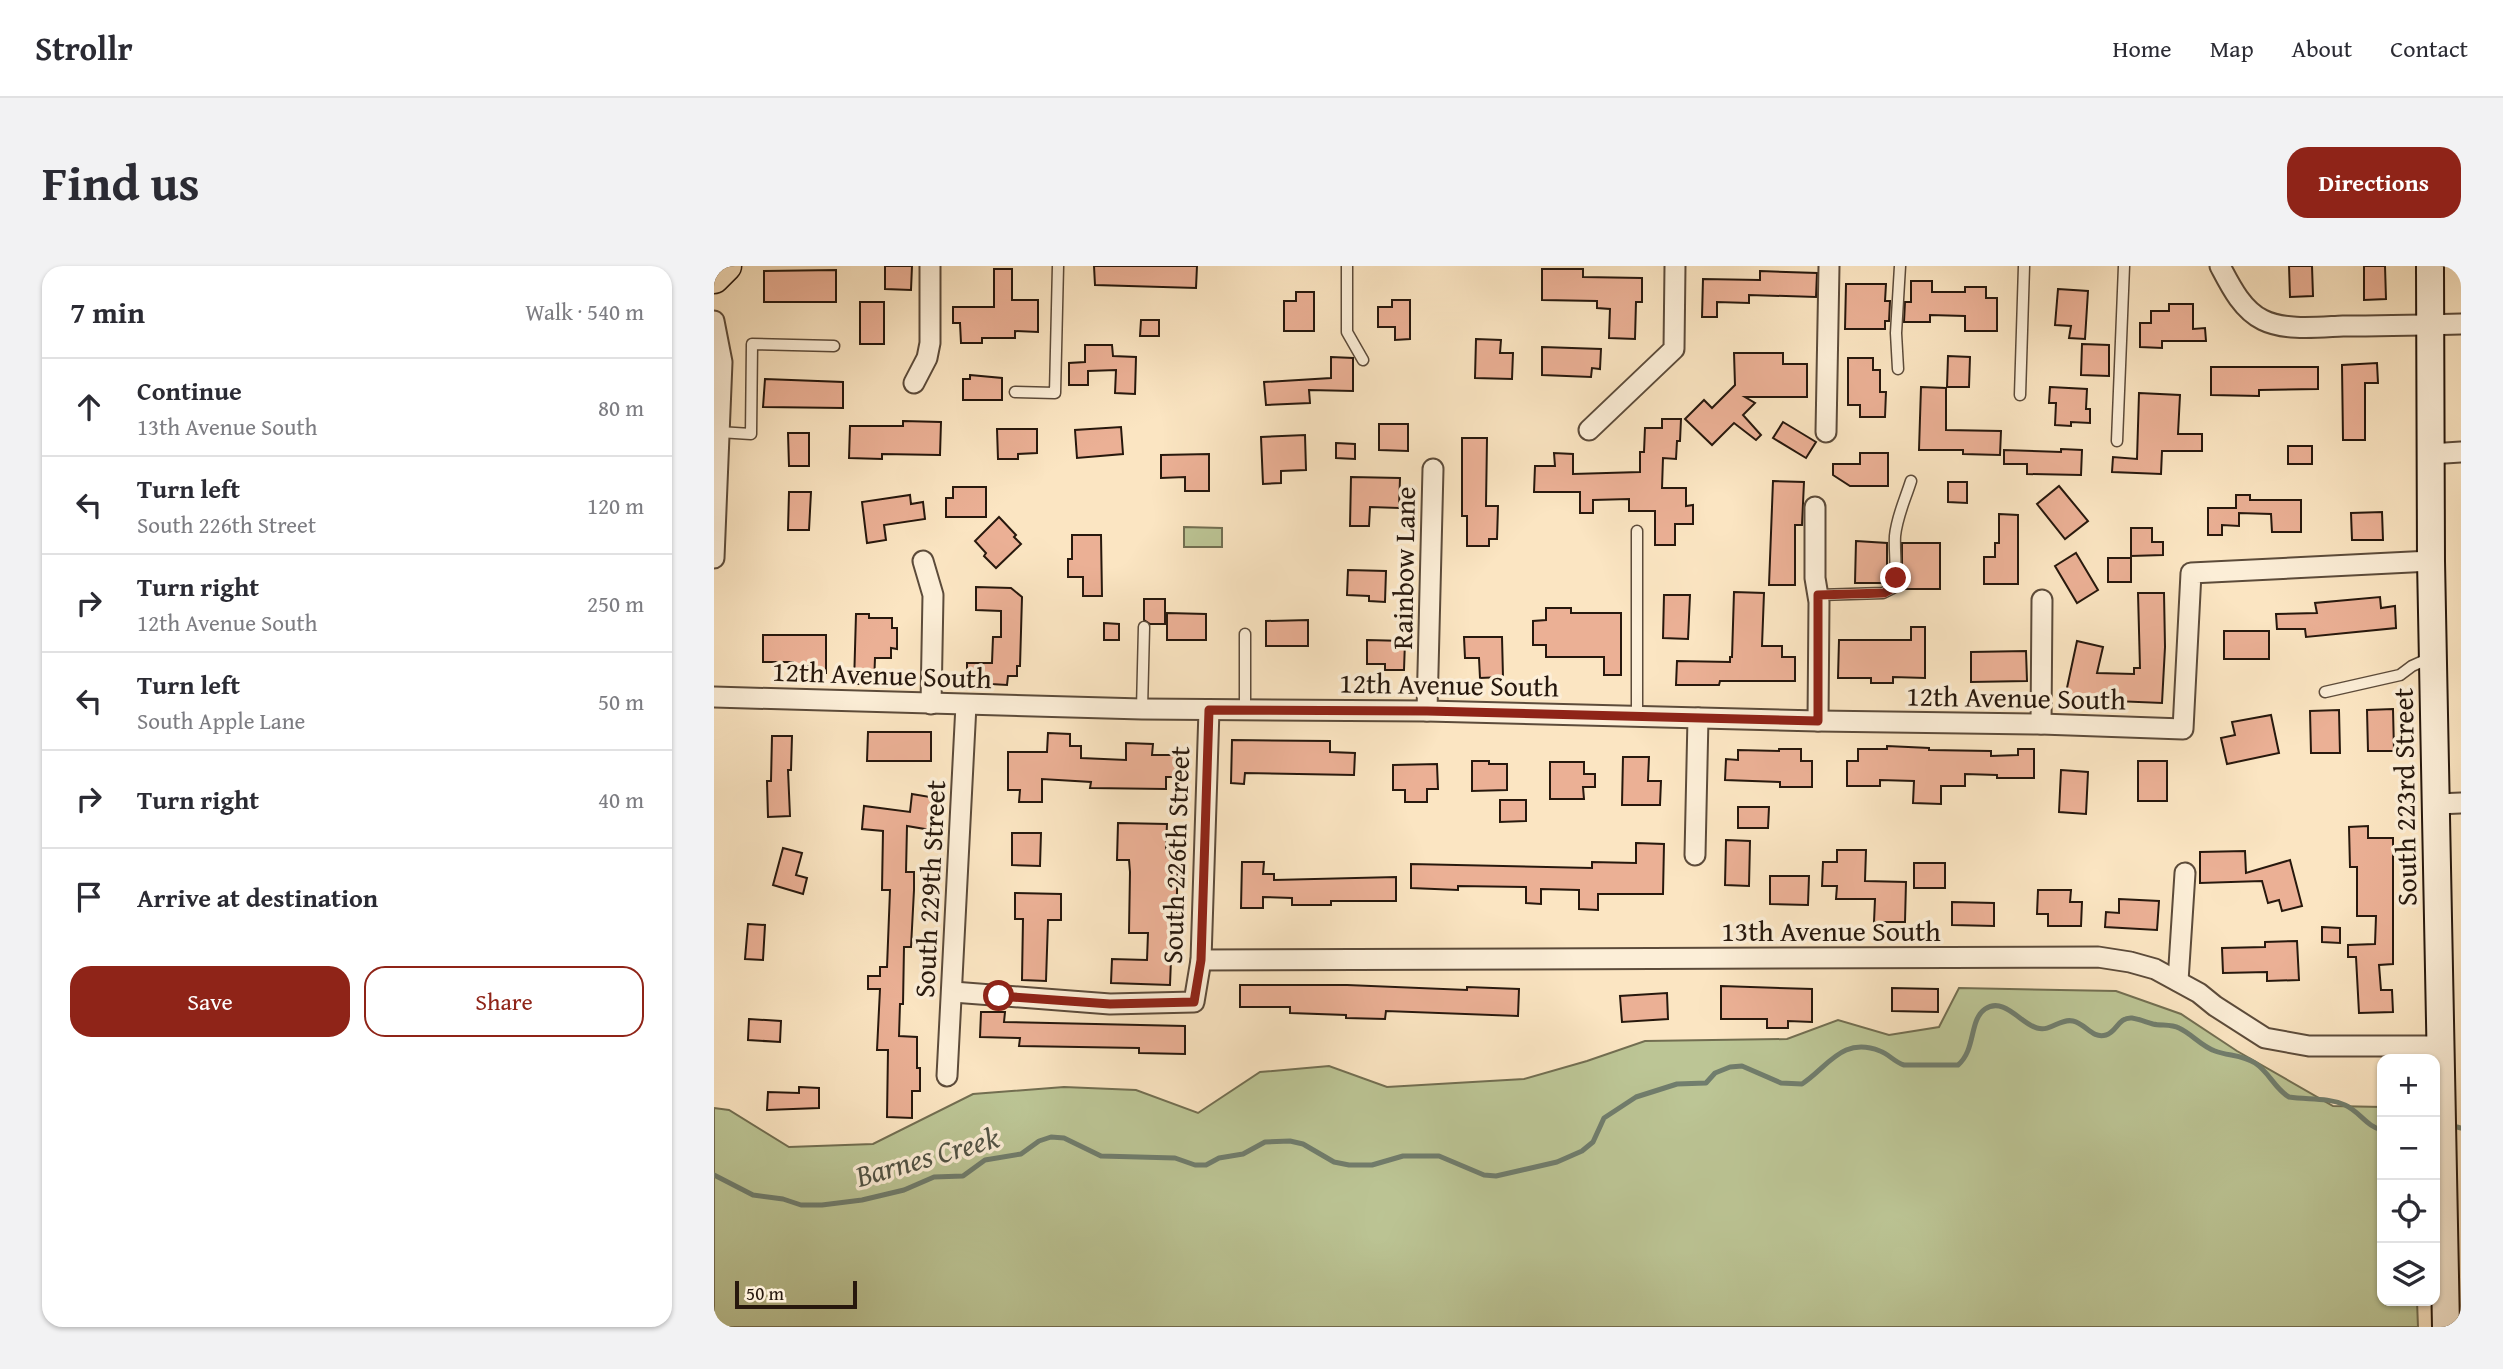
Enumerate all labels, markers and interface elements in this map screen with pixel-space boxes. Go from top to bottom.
text: Strollr [35,24,133,72]
text: Home [2113,31,2172,66]
text: Map [2210,31,2254,66]
text: About [2292,31,2352,66]
text: Contact [2390,31,2468,66]
text: Find us [42,146,200,218]
button: Directions [2287,147,2461,218]
text: 7 min [70,290,145,334]
text: Walk · 540 m [525,295,644,328]
text: Continue [137,371,242,410]
icon: ahead [70,388,108,426]
text: 80 m [598,391,644,424]
text: 13th Avenue South [137,410,317,443]
text: Turn left [137,469,240,508]
icon: left [70,486,108,524]
street label: Rainbow Lane [1381,486,1425,650]
text: 120 m [587,489,644,522]
text: South 226th Street [137,508,316,541]
route end [1880,562,1911,593]
text: Turn right [137,567,259,606]
icon: right [70,584,108,622]
text: 250 m [587,587,644,620]
text: 12th Avenue South [137,606,317,639]
street label: 12th Avenue South [772,650,993,698]
street label: 12th Avenue South [1339,662,1559,706]
text: Turn left [137,665,240,704]
street label: 12th Avenue South [1906,675,2126,719]
icon: left [70,682,108,720]
text: 50 m [598,685,644,718]
street label: South 223rd Street [2382,687,2426,907]
text: South Apple Lane [137,704,305,737]
street label: South 226th Street [1151,745,1199,965]
street label: South 229th Street [903,779,955,999]
icon: right [70,780,108,818]
text: Turn right [137,780,259,819]
text: 40 m [598,783,644,816]
icon: arrive [70,878,108,916]
text: Arrive at destination [137,878,378,917]
street label: 13th Avenue South [1721,910,1941,951]
button: Save [70,966,350,1037]
button: Share [364,966,644,1037]
route start [983,980,1014,1011]
map controls [2377,1054,2440,1306]
button: + [2377,1054,2440,1117]
water label: Barnes Creek [849,1114,1004,1198]
button: − [2377,1117,2440,1180]
button: locate [2377,1180,2440,1243]
button: layers [2377,1243,2440,1306]
scale bar [735,1278,858,1310]
text: 50 m [746,1279,784,1307]

